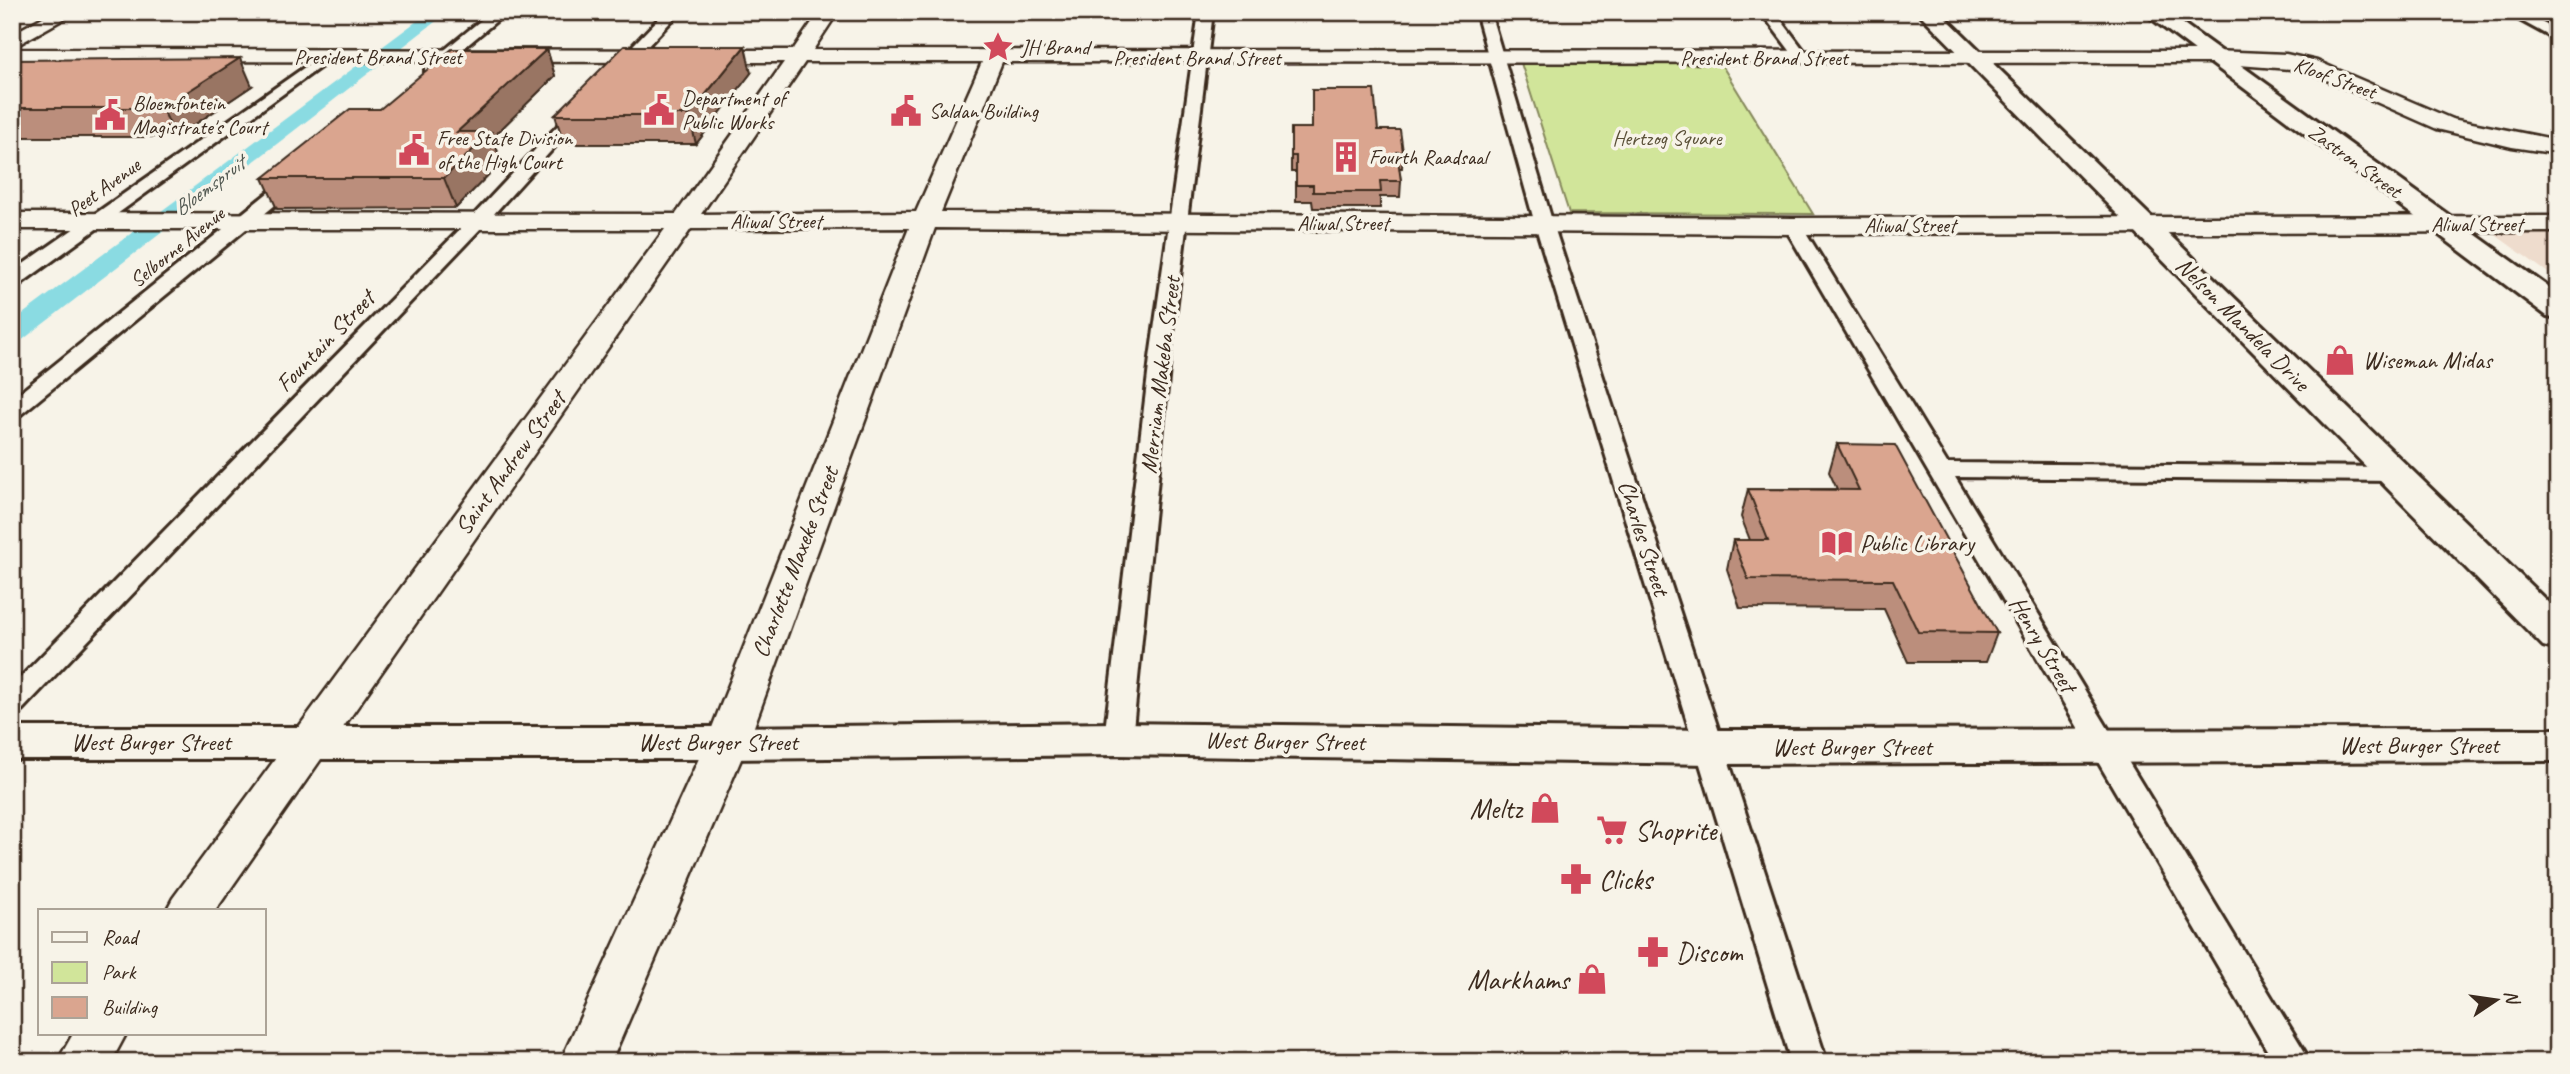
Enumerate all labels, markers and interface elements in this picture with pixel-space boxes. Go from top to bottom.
place icon: JH Brand [981,30,1015,64]
place label: JH Brand [1020,34,1092,60]
street label: President Brand Street [294,44,464,70]
street label: President Brand Street [1113,45,1283,71]
street label: President Brand Street [1680,45,1850,71]
street label: Kloof Street [2290,51,2382,106]
place label: Department of Public Works [682,85,791,135]
place label: Bloemfontein Magistrate's Court [133,90,270,140]
public building icon: Department of Public Works [642,93,676,127]
public building icon: Saldan Building [889,94,923,128]
public building icon: Bloemfontein Magistrate's Court [93,98,127,132]
place label: Saldan Building [929,98,1040,124]
street label: Zastron Street [2303,119,2408,205]
place label: Free State Division of the High Court [437,125,574,175]
park label: Hertzog Square [1612,125,1723,151]
public building icon: Free State Division of the High Court [397,133,431,167]
building icon: Fourth Raadsaal [1329,140,1363,174]
place label: Fourth Raadsaal [1369,144,1491,170]
water label: Bloemspruit [168,148,254,221]
street label: Peet Avenue [63,151,146,222]
street label: Selborne Avenue [124,200,230,293]
street label: Aliwal Street [730,208,825,234]
street label: Aliwal Street [1297,210,1392,236]
street label: Aliwal Street [2431,211,2526,237]
street label: Aliwal Street [1864,212,1959,238]
street label: Nelson Mandela Drive [2170,251,2318,399]
street label: Merriam Makeba Street [1133,273,1187,475]
street label: Fountain Street [269,282,383,398]
shop icon: Wiseman Midas [2323,343,2357,377]
place label: Wiseman Midas [2363,345,2494,375]
street label: Saint Andrew Street [448,383,574,541]
street label: Charlotte Maxeke Street [745,461,846,661]
street label: Charles Street [1611,477,1677,601]
library icon: Public Library [1820,526,1854,560]
place label: Public Library [1860,528,1976,558]
street label: Henry Street [2003,591,2085,700]
street label: West Burger Street [1205,725,1367,757]
street label: West Burger Street [71,727,233,757]
street label: West Burger Street [638,727,800,757]
street label: West Burger Street [2339,730,2501,760]
street label: West Burger Street [1772,732,1934,762]
place label: Meltz [1470,791,1524,826]
shop icon: Meltz [1528,791,1562,825]
supermarket icon: Shoprite [1595,813,1629,847]
place label: Shoprite [1635,813,1718,848]
pharmacy icon: Clicks [1559,862,1593,896]
place label: Clicks [1599,862,1654,897]
legend [38,909,266,1036]
text: Road [102,924,141,950]
pharmacy icon: Discom [1636,935,1670,969]
place label: Discom [1676,935,1744,970]
text: Park [102,959,137,985]
place label: Markhams [1467,962,1571,997]
shop icon: Markhams [1575,962,1609,996]
north arrow [2462,965,2532,1036]
text: N [2499,988,2525,1008]
text: Building [102,994,159,1020]

